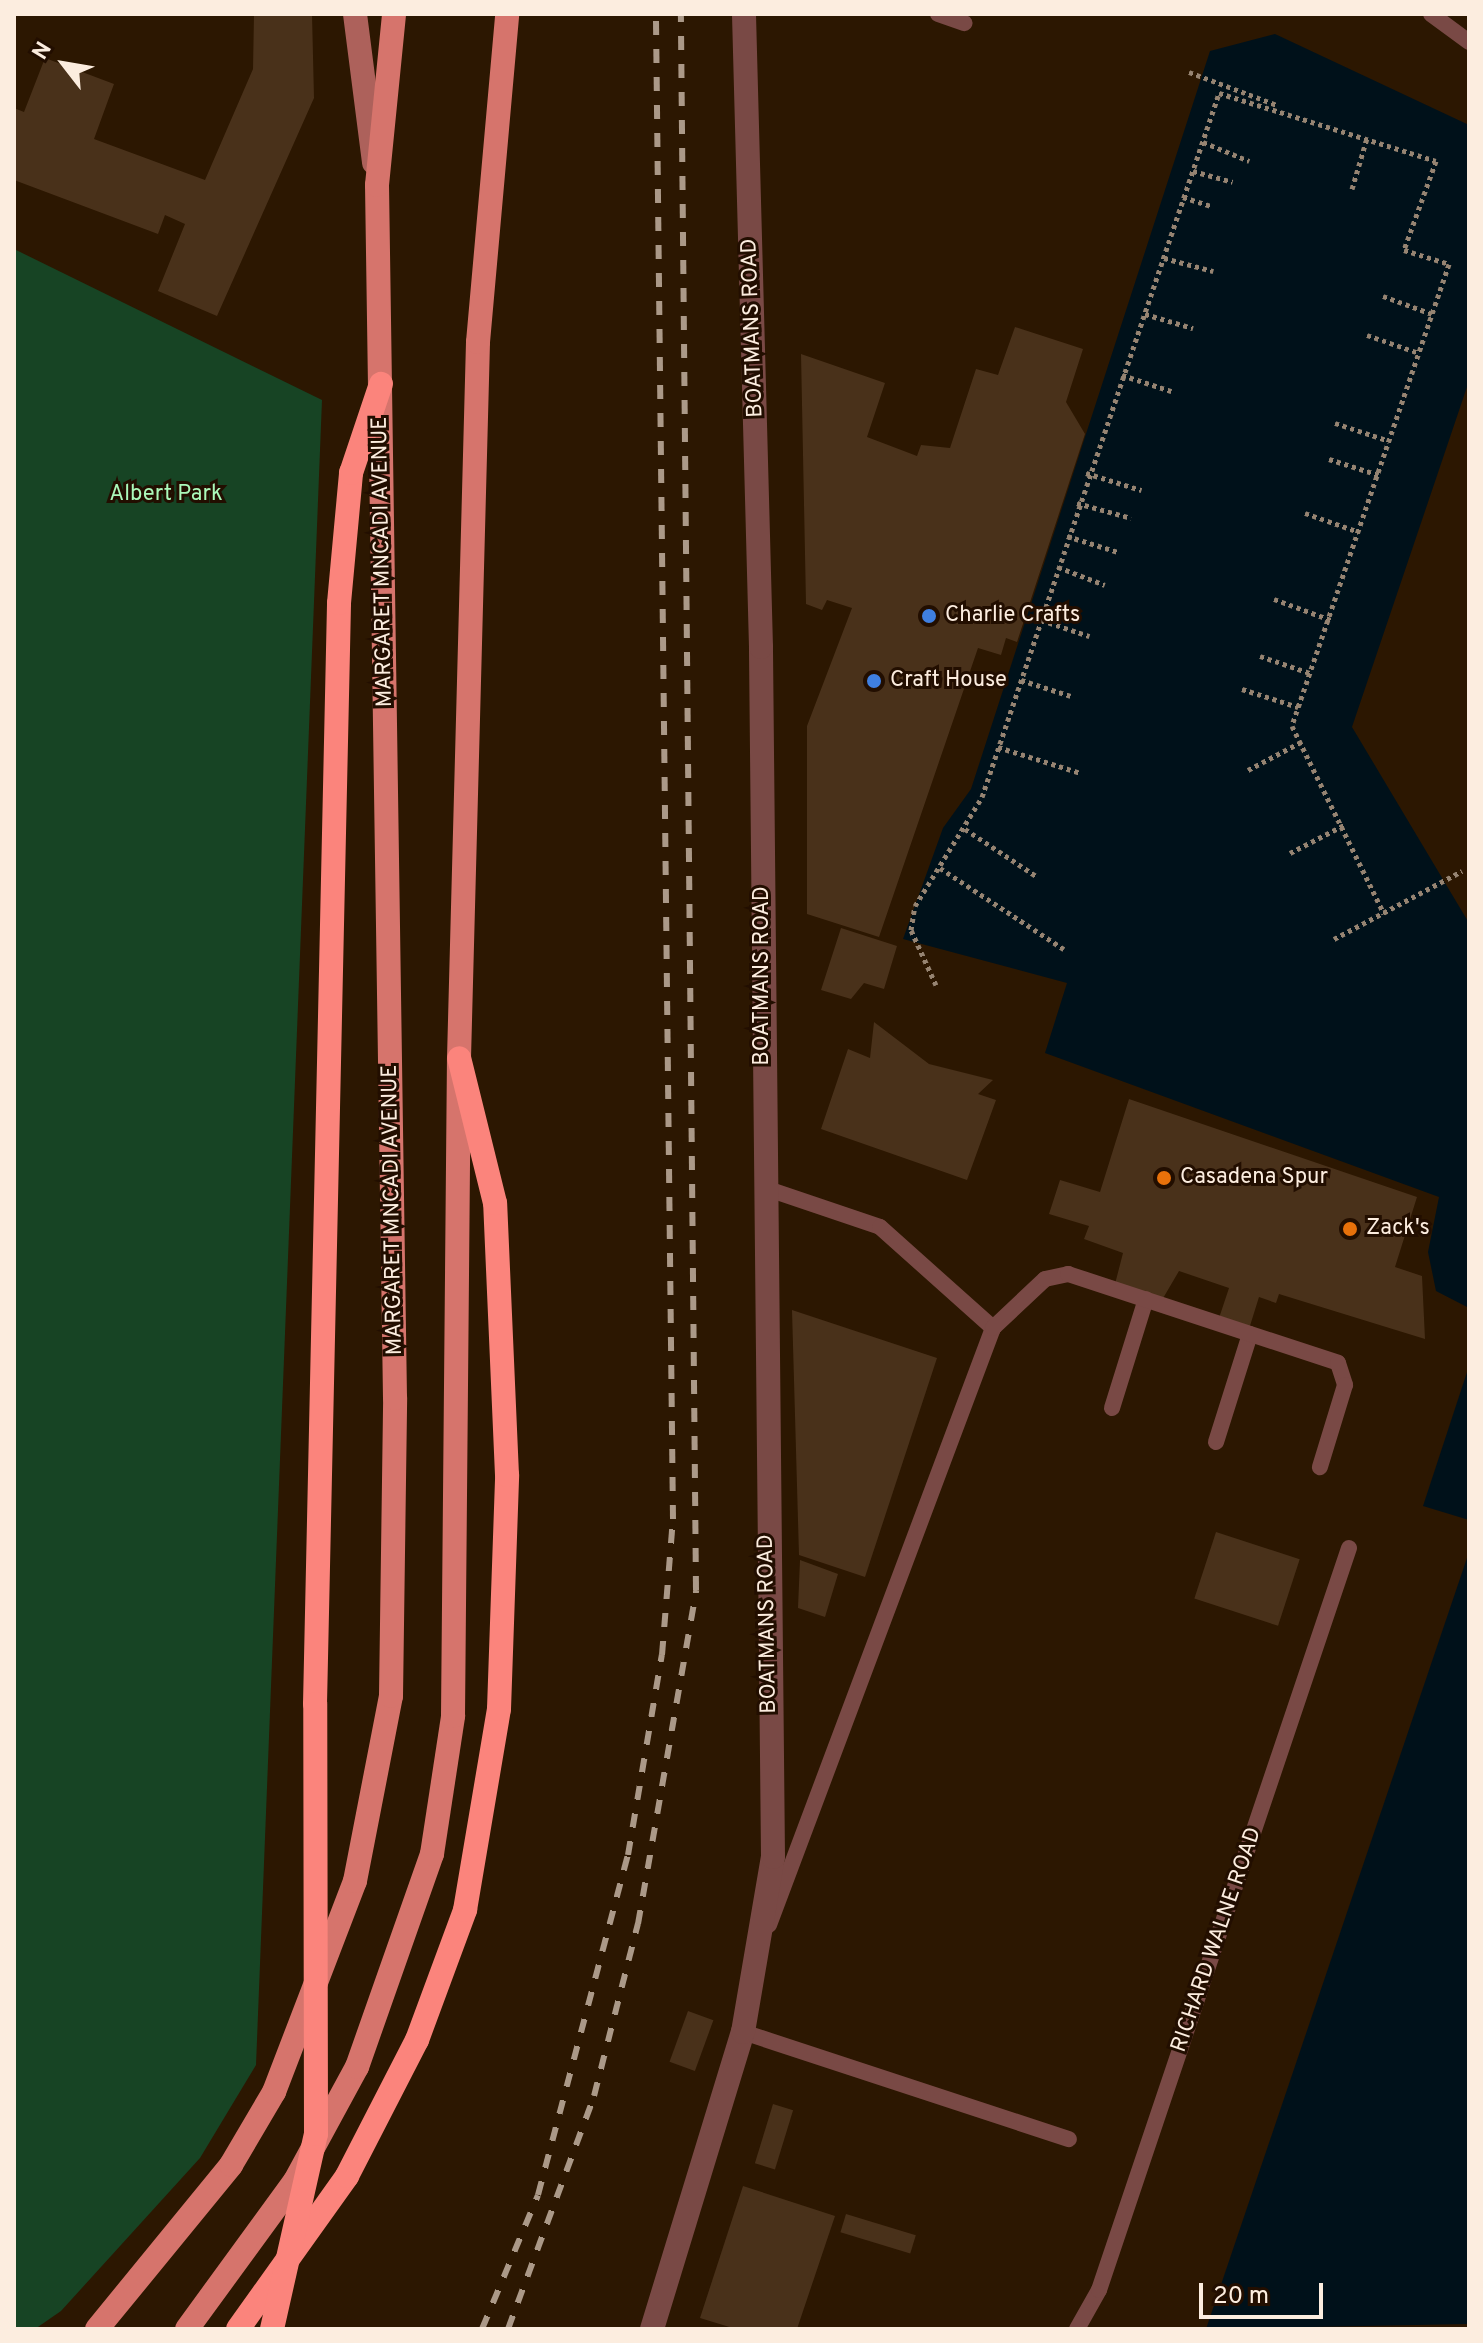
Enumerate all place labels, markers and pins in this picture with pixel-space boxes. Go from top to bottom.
place label: Charlie Crafts [945,603,1080,629]
marker: Charlie Crafts [920,607,938,625]
place label: Craft House [890,668,1007,694]
marker: Craft House [865,672,883,690]
place label: Casadena Spur [1180,1165,1328,1191]
marker: Casadena Spur [1155,1169,1173,1187]
place label: Zack's [1366,1216,1430,1242]
marker: Zack's [1341,1220,1359,1238]

